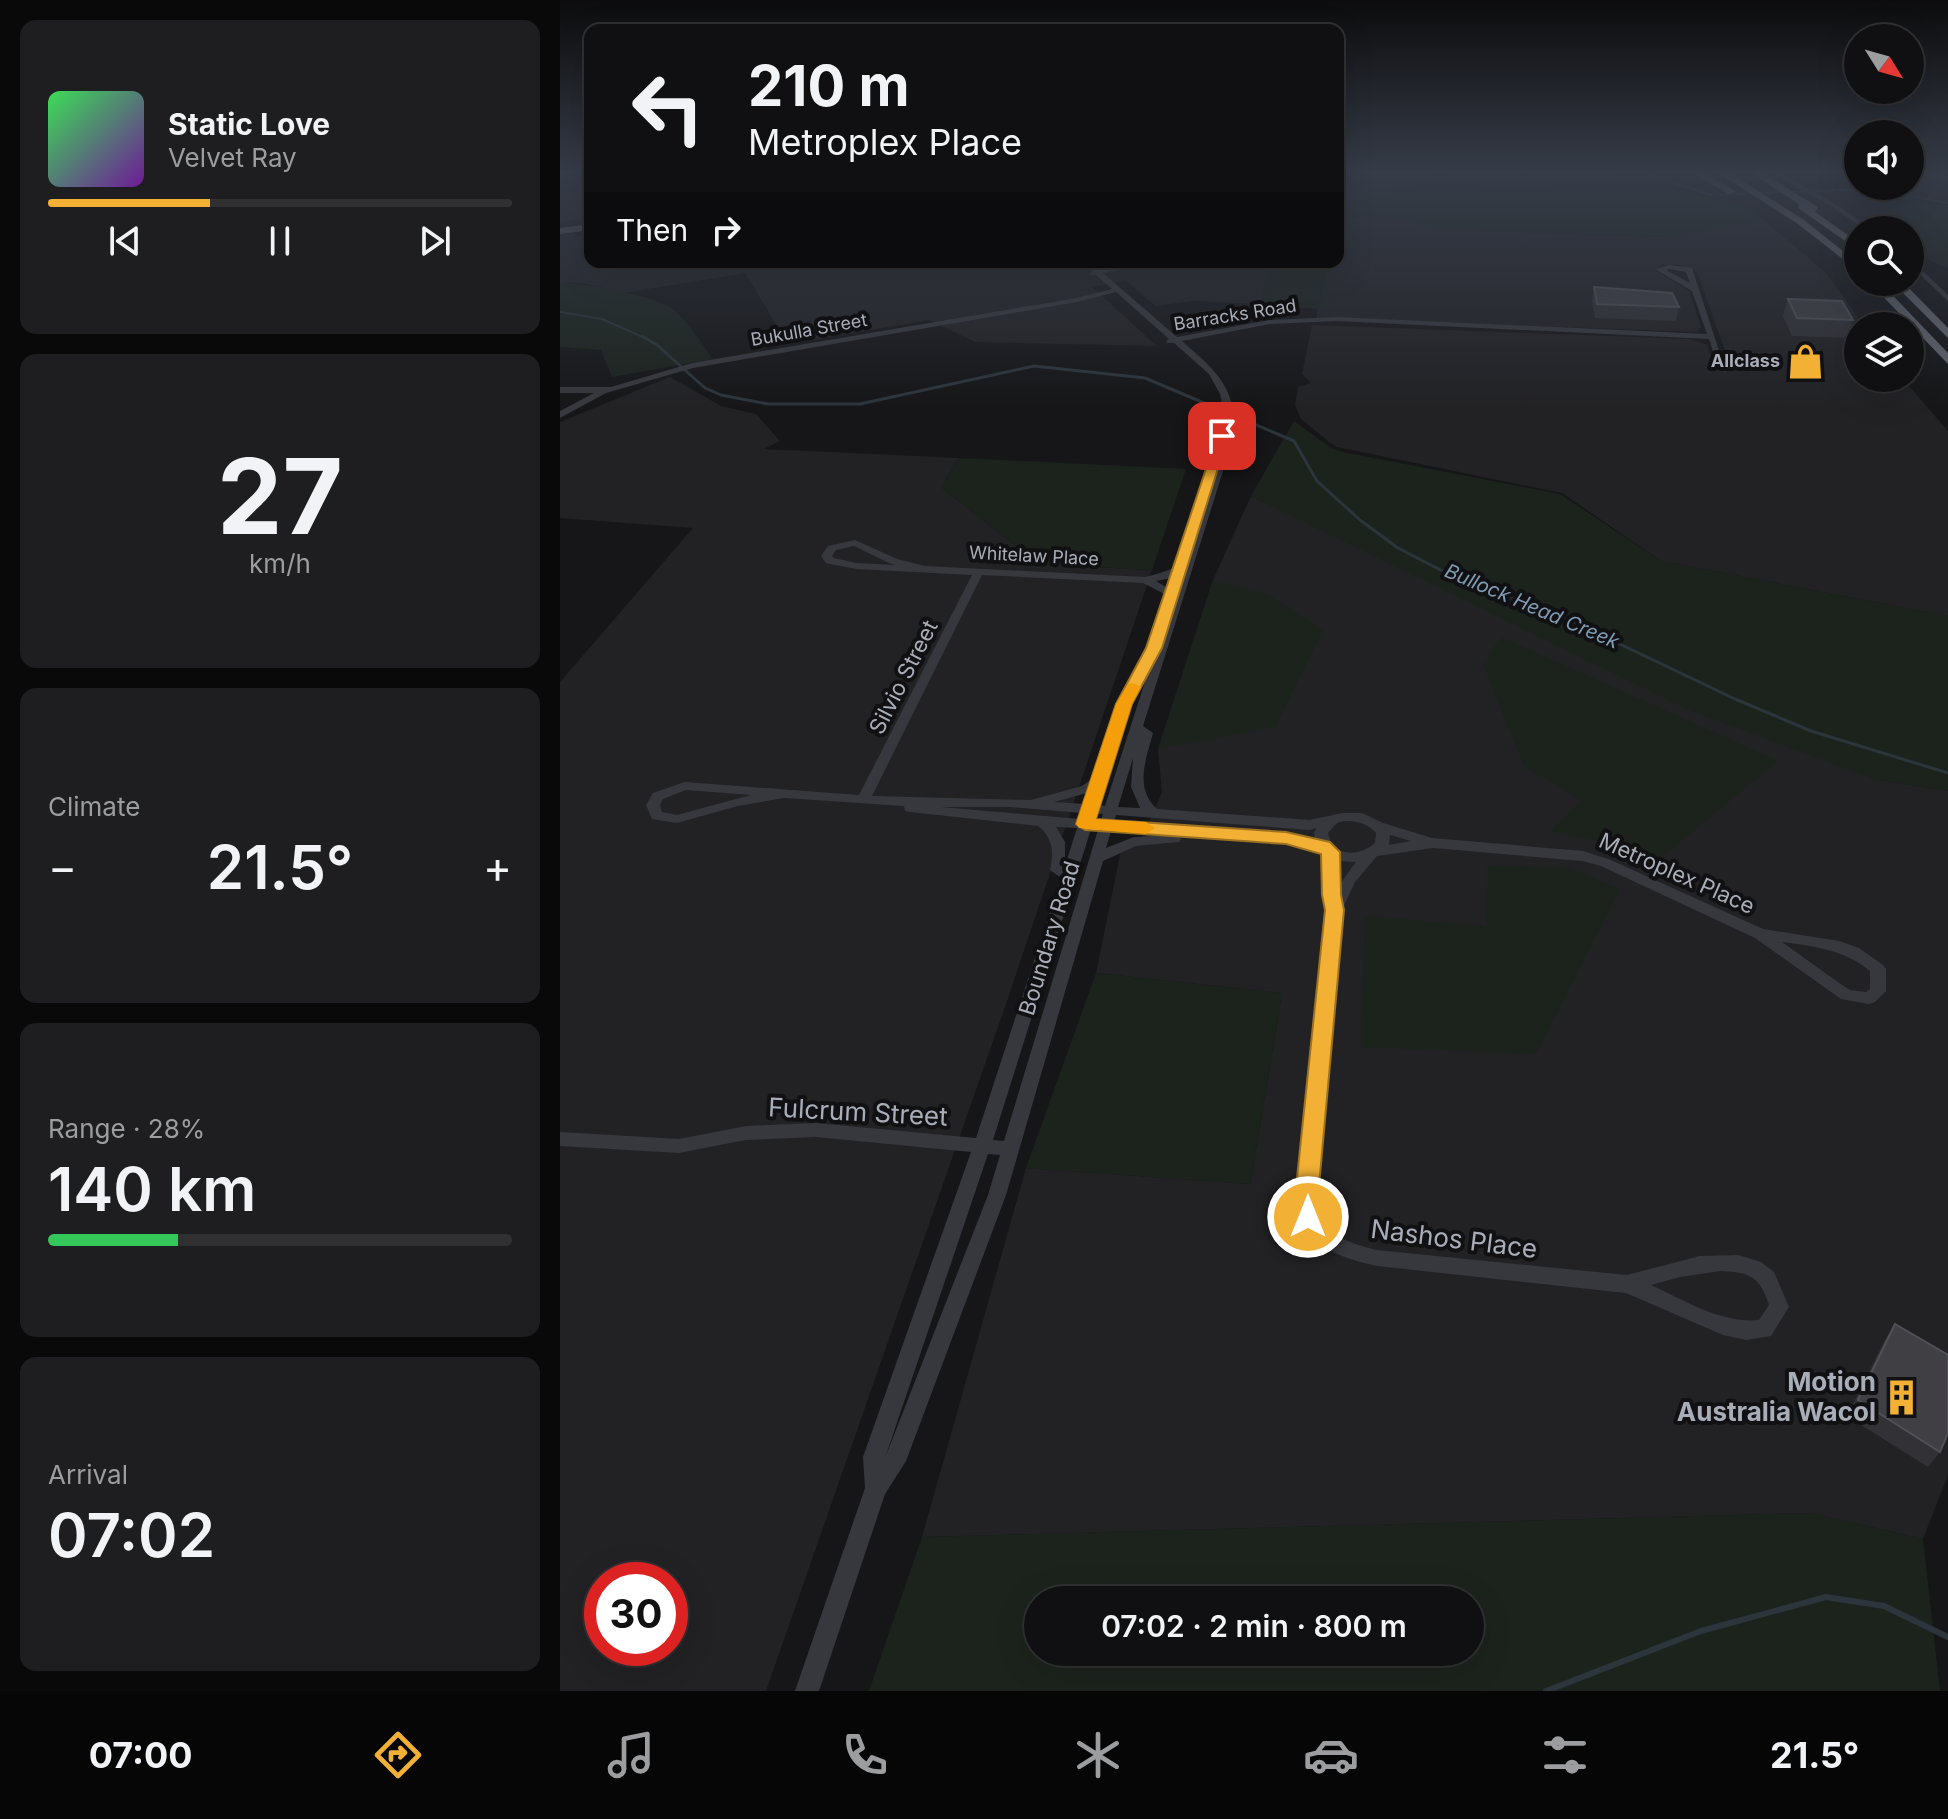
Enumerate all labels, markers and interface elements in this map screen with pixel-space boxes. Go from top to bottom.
north arrow [1844,24,1924,104]
map controls [1844,24,1924,392]
text: 210 m [748,52,910,120]
icon: left [616,56,720,160]
text: Static Love [168,106,330,142]
text: Metroplex Place [748,120,1022,164]
button: sound [1844,120,1924,200]
text: Velvet Ray [168,142,297,173]
icon: right [704,208,748,252]
text: Then [616,212,688,248]
button: search [1844,216,1924,296]
icon: previous [103,219,147,263]
icon: pause [258,219,302,263]
icon: next [413,219,457,263]
street label: Barracks Road [1172,294,1298,335]
street label: Bukulla Street [749,309,869,350]
button: layers [1844,312,1924,392]
shop icon: Allclass [1787,342,1825,380]
place label: Allclass [1711,350,1780,371]
pin [1188,402,1256,470]
icon: arrive [1200,414,1244,458]
text: 27 [217,433,343,559]
street label: Whitelaw Place [969,542,1099,569]
text: km/h [249,548,311,579]
water label: Bullock Head Creek [1441,558,1624,654]
street label: Silvio Street [863,616,943,738]
text: Climate [48,791,140,822]
street label: Metroplex Place [1595,827,1759,919]
text: 21.5° [207,831,353,903]
text: − [48,840,77,894]
text: + [483,840,512,894]
street label: Boundary Road [1013,858,1085,1018]
street label: Fulcrum Street [768,1091,949,1132]
text: Range · 28% [48,1113,205,1144]
text: 140 km [48,1153,256,1225]
position arrow [1266,1175,1350,1259]
street label: Nashos Place [1369,1213,1539,1264]
place label: Motion Australia Wacol [1677,1366,1876,1427]
building icon: Motion Australia Wacol [1883,1378,1921,1416]
text: Arrival [48,1459,128,1490]
text: 07:02 [48,1499,215,1571]
speed limit sign: 30 [584,1562,688,1666]
text: 07:02 · 2 min · 800 m [1101,1608,1407,1644]
icon: directions [370,1727,426,1783]
icon: music [603,1727,659,1783]
icon: phone [837,1727,893,1783]
icon: climate [1070,1727,1126,1783]
icon: car [1303,1727,1359,1783]
icon: filters [1537,1727,1593,1783]
text: 07:00 [89,1733,193,1777]
text: 21.5° [1770,1733,1859,1777]

